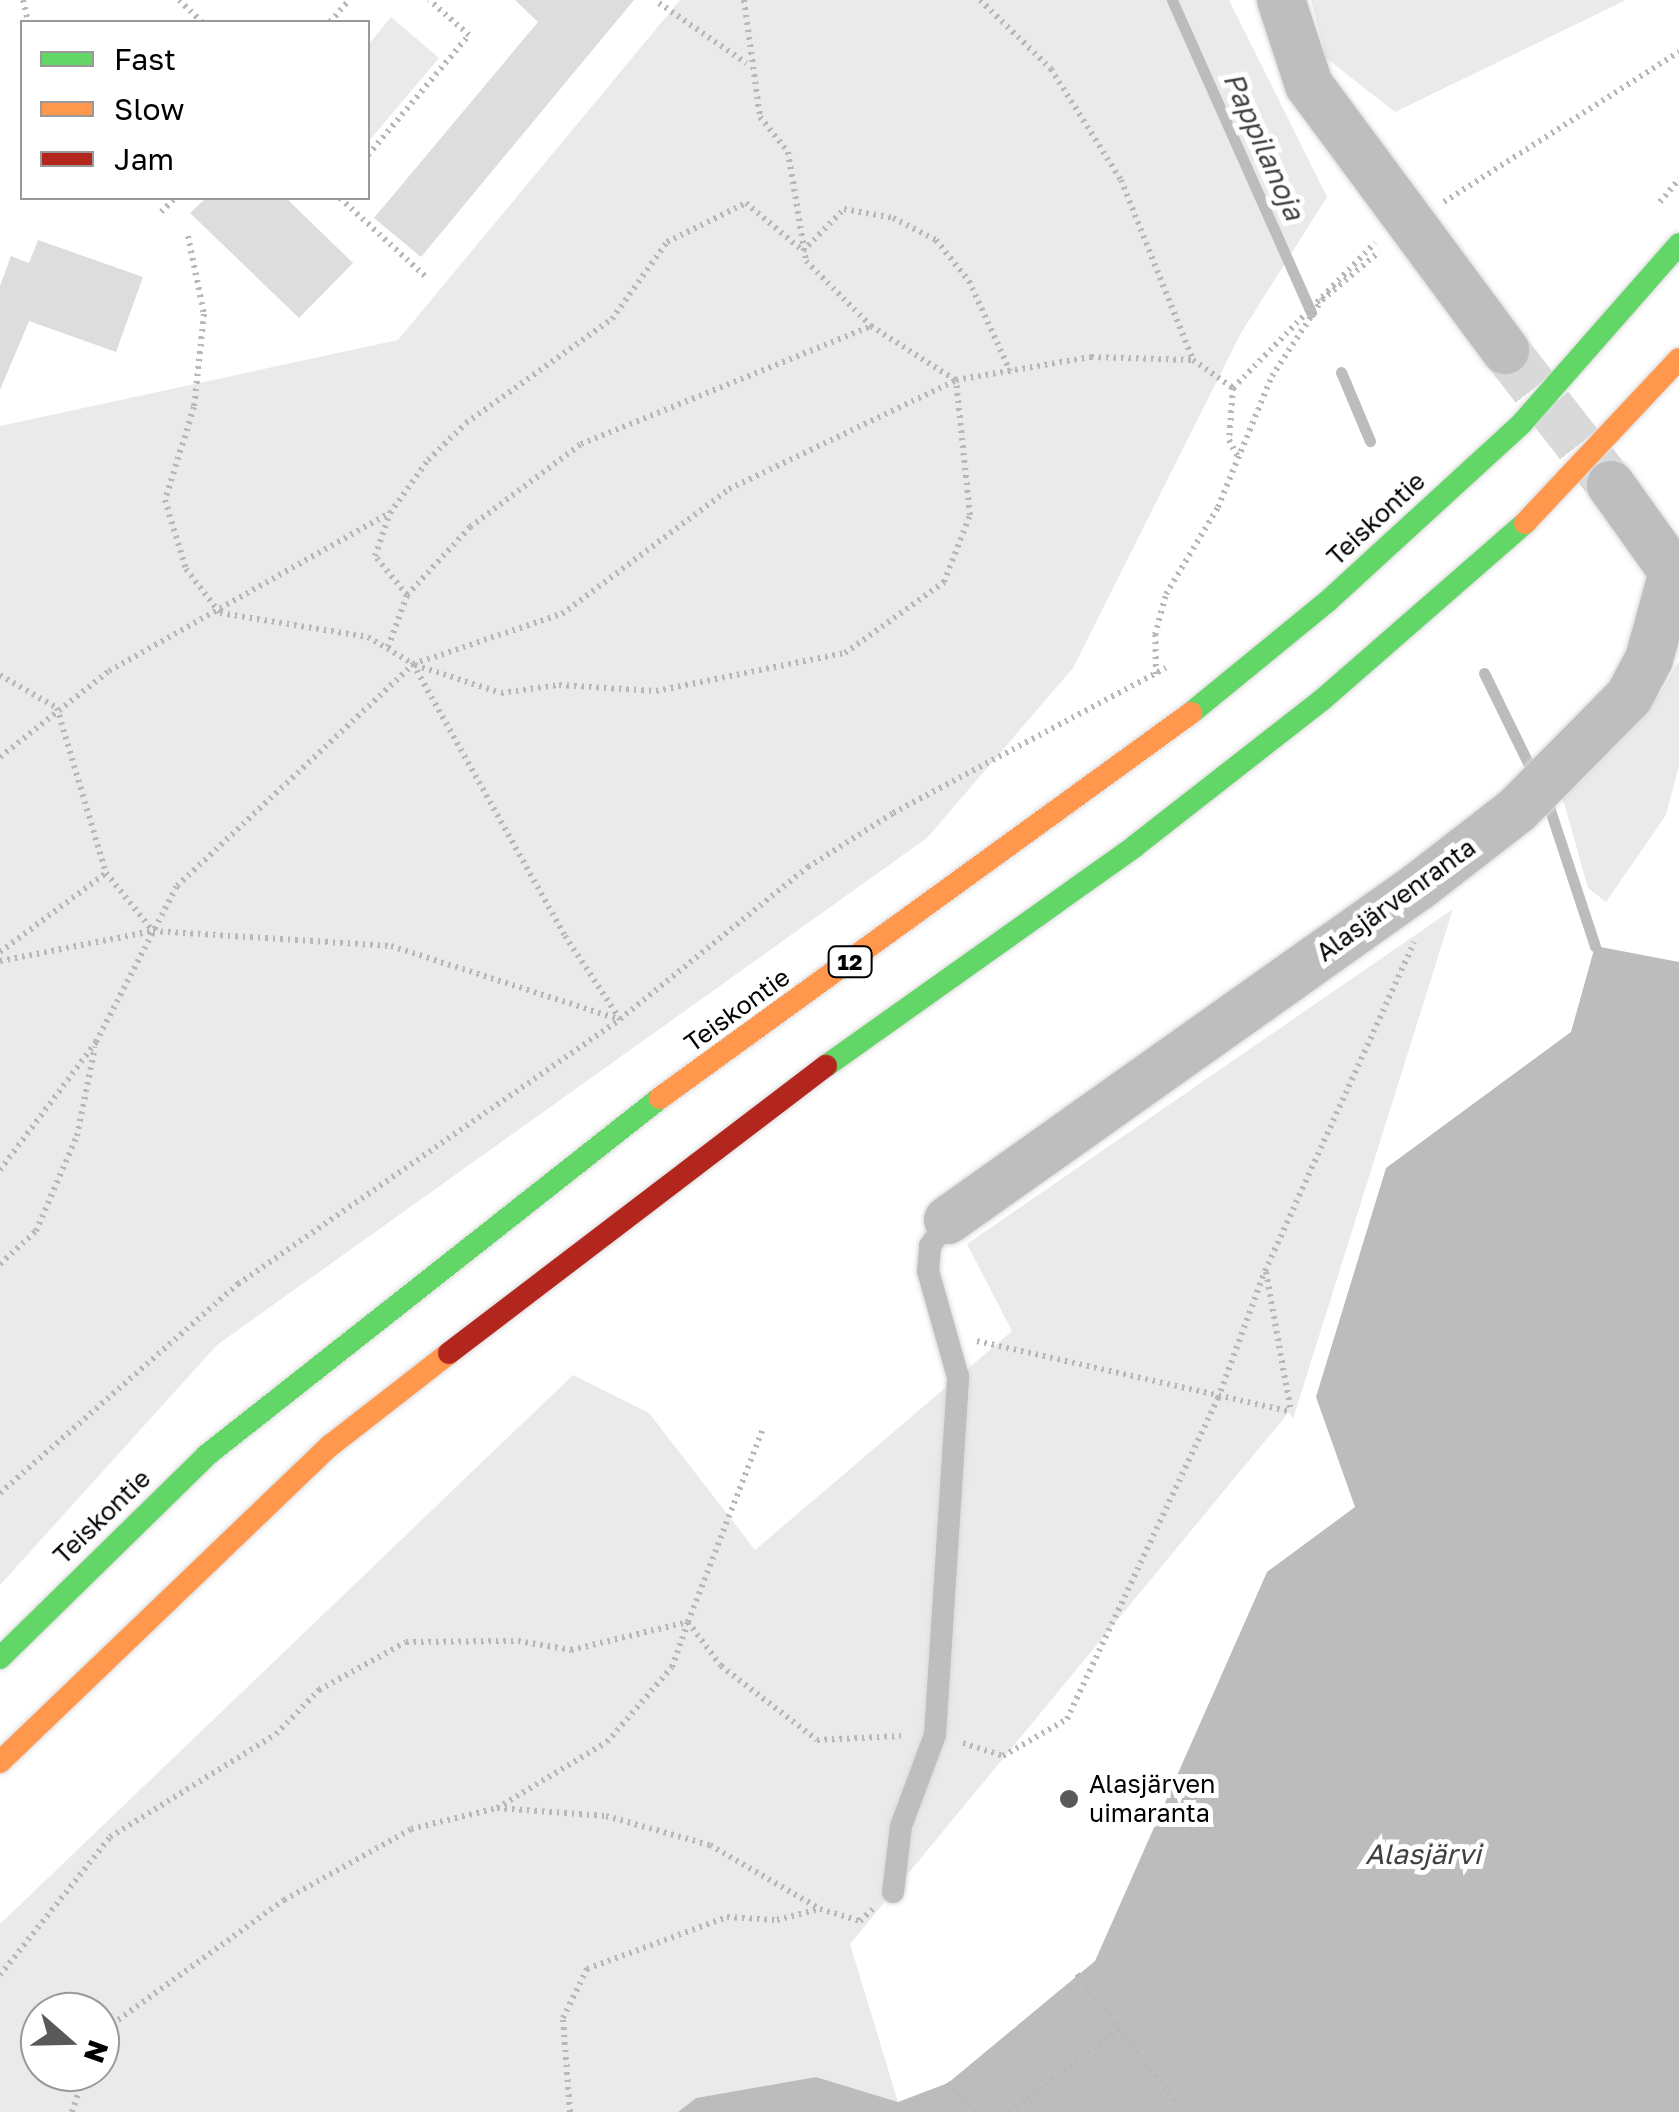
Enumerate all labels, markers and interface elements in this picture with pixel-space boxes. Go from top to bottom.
legend [20,20,370,200]
text: Fast [114,41,176,77]
water label: Pappilanoja [1217,67,1311,225]
text: Slow [114,91,185,127]
text: Jam [114,141,174,177]
street label: Teiskontie [1321,466,1431,572]
street label: Alasjärvenranta [1311,832,1481,968]
road number: 12 [828,945,872,979]
street label: Teiskontie [679,962,795,1058]
street label: Teiskontie [47,1464,157,1570]
place label: Alasjärven uimaranta [1089,1770,1215,1829]
marker: Alasjärven uimaranta [1058,1788,1080,1810]
water label: Alasjärvi [1365,1837,1481,1871]
north arrow [20,1992,120,2092]
text: N [78,2036,116,2067]

